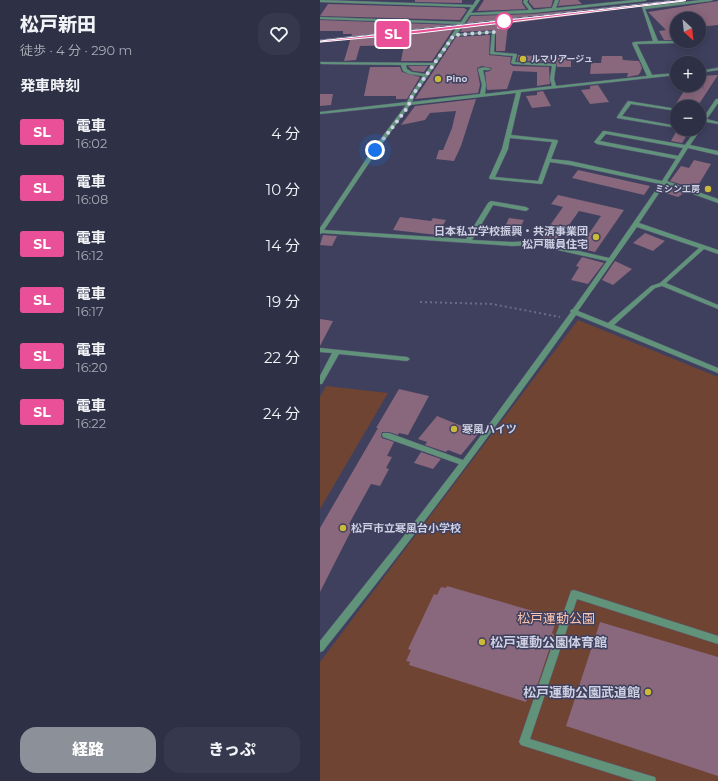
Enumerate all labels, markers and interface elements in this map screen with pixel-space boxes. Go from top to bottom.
unlabelled marker [495,12,513,30]
north arrow [670,12,706,48]
map controls [670,12,706,136]
text: 松戸新田 [20,13,96,36]
button: heart [258,13,300,55]
line badge: SL [375,21,411,47]
text: SL [384,25,402,43]
text: 徒歩 · 4 分 · 290 m [20,42,132,58]
place label: ルマリアージュ [531,53,593,64]
marker: ルマリアージュ [518,54,528,64]
button: + [670,56,706,92]
place label: Pino [446,73,468,84]
marker: Pino [433,74,443,84]
text: 発車時刻 [20,76,80,95]
button: − [670,100,706,136]
text: 電車 [76,116,106,135]
text: SL [33,123,51,141]
text: 4 分 [271,124,300,143]
text: 16:02 [76,135,107,151]
your location [365,140,385,160]
text: 電車 [76,172,106,191]
text: SL [33,179,51,197]
text: 10 分 [266,180,300,199]
place label: ミシン工房 [655,183,700,194]
marker: ミシン工房 [703,184,713,194]
text: 16:08 [76,191,108,207]
place label: 日本私立学校振興・共済事業団 松戸職員住宅 [434,224,588,251]
text: 電車 [76,228,106,247]
marker: 日本私立学校振興・共済事業団 松戸職員住宅 [591,232,601,242]
text: SL [33,235,51,253]
text: 14 分 [266,236,300,255]
text: 16:12 [76,247,103,263]
text: 電車 [76,284,106,303]
text: SL [33,291,51,309]
text: 19 分 [267,292,300,311]
text: 16:17 [76,303,104,319]
text: 電車 [76,340,106,359]
text: SL [33,347,51,365]
text: 22 分 [264,348,300,367]
text: 16:20 [76,359,107,375]
text: 電車 [76,396,106,415]
text: SL [33,403,51,421]
text: 24 分 [263,404,300,423]
text: 16:22 [76,415,106,431]
place label: 寒風ハイツ [462,422,517,436]
marker: 寒風ハイツ [449,424,459,434]
place label: 松戸市立寒風台小学校 [351,521,461,535]
marker: 松戸市立寒風台小学校 [338,523,348,533]
park label: 松戸運動公園 [517,610,595,626]
place label: 松戸運動公園体育館 [490,634,607,650]
marker: 松戸運動公園体育館 [477,637,487,647]
place label: 松戸運動公園武道館 [523,684,640,700]
marker: 松戸運動公園武道館 [643,687,653,697]
button: 経路 [20,727,156,773]
button: きっぷ [164,727,300,773]

